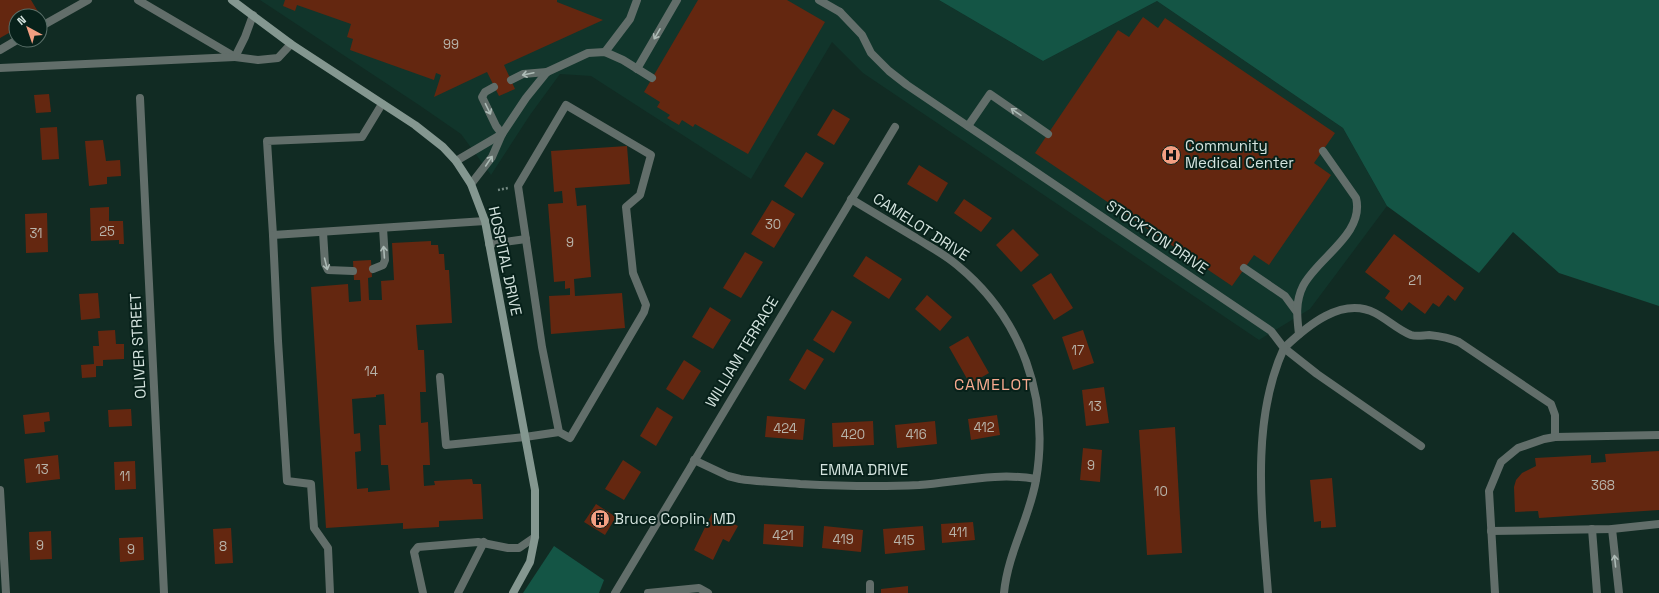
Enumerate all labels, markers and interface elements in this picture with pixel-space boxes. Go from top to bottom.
north arrow [8,8,48,48]
text: N [14,13,29,28]
one-way arrow [653,28,661,40]
house number: 99 [443,36,459,53]
one-way arrow [522,70,535,78]
one-way arrow [485,102,492,114]
one-way arrow [1010,108,1021,116]
place label: Community Medical Center [1185,136,1294,172]
hospital icon: Community Medical Center [1160,144,1182,166]
one-way arrow [485,155,493,166]
street label: CAMELOT DRIVE [870,188,973,265]
street label: STOCKTON DRIVE [1103,195,1212,278]
street label: HOSPITAL DRIVE [485,204,526,317]
house number: 30 [765,216,781,233]
house number: 25 [99,223,115,240]
house number: 31 [29,225,43,242]
house number: 9 [566,234,574,251]
one-way arrow [381,246,388,259]
one-way arrow [323,257,331,270]
house number: 21 [1408,272,1422,289]
street label: OLIVER STREET [125,293,150,399]
street label: WILLIAM TERRACE [701,293,782,411]
house number: 17 [1072,342,1084,359]
house number: 14 [364,363,378,380]
district label: CAMELOT [954,374,1032,395]
house number: 13 [1088,398,1102,415]
house number: 412 [973,419,995,436]
house number: 424 [773,420,797,437]
house number: 420 [841,426,865,443]
house number: 416 [905,426,927,443]
house number: 9 [1087,457,1095,474]
street label: EMMA DRIVE [820,460,908,479]
house number: 13 [35,461,49,478]
house number: 11 [120,468,130,485]
house number: 368 [1591,477,1615,494]
house number: 10 [1154,483,1168,500]
building icon: Bruce Coplin, MD [589,508,611,530]
place label: Bruce Coplin, MD [614,509,736,528]
house number: 411 [949,524,967,541]
house number: 421 [772,527,794,544]
house number: 419 [832,531,854,548]
house number: 415 [893,532,915,549]
house number: 9 [36,537,44,554]
house number: 8 [219,538,227,555]
house number: 9 [127,541,135,558]
one-way arrow [1612,555,1619,568]

